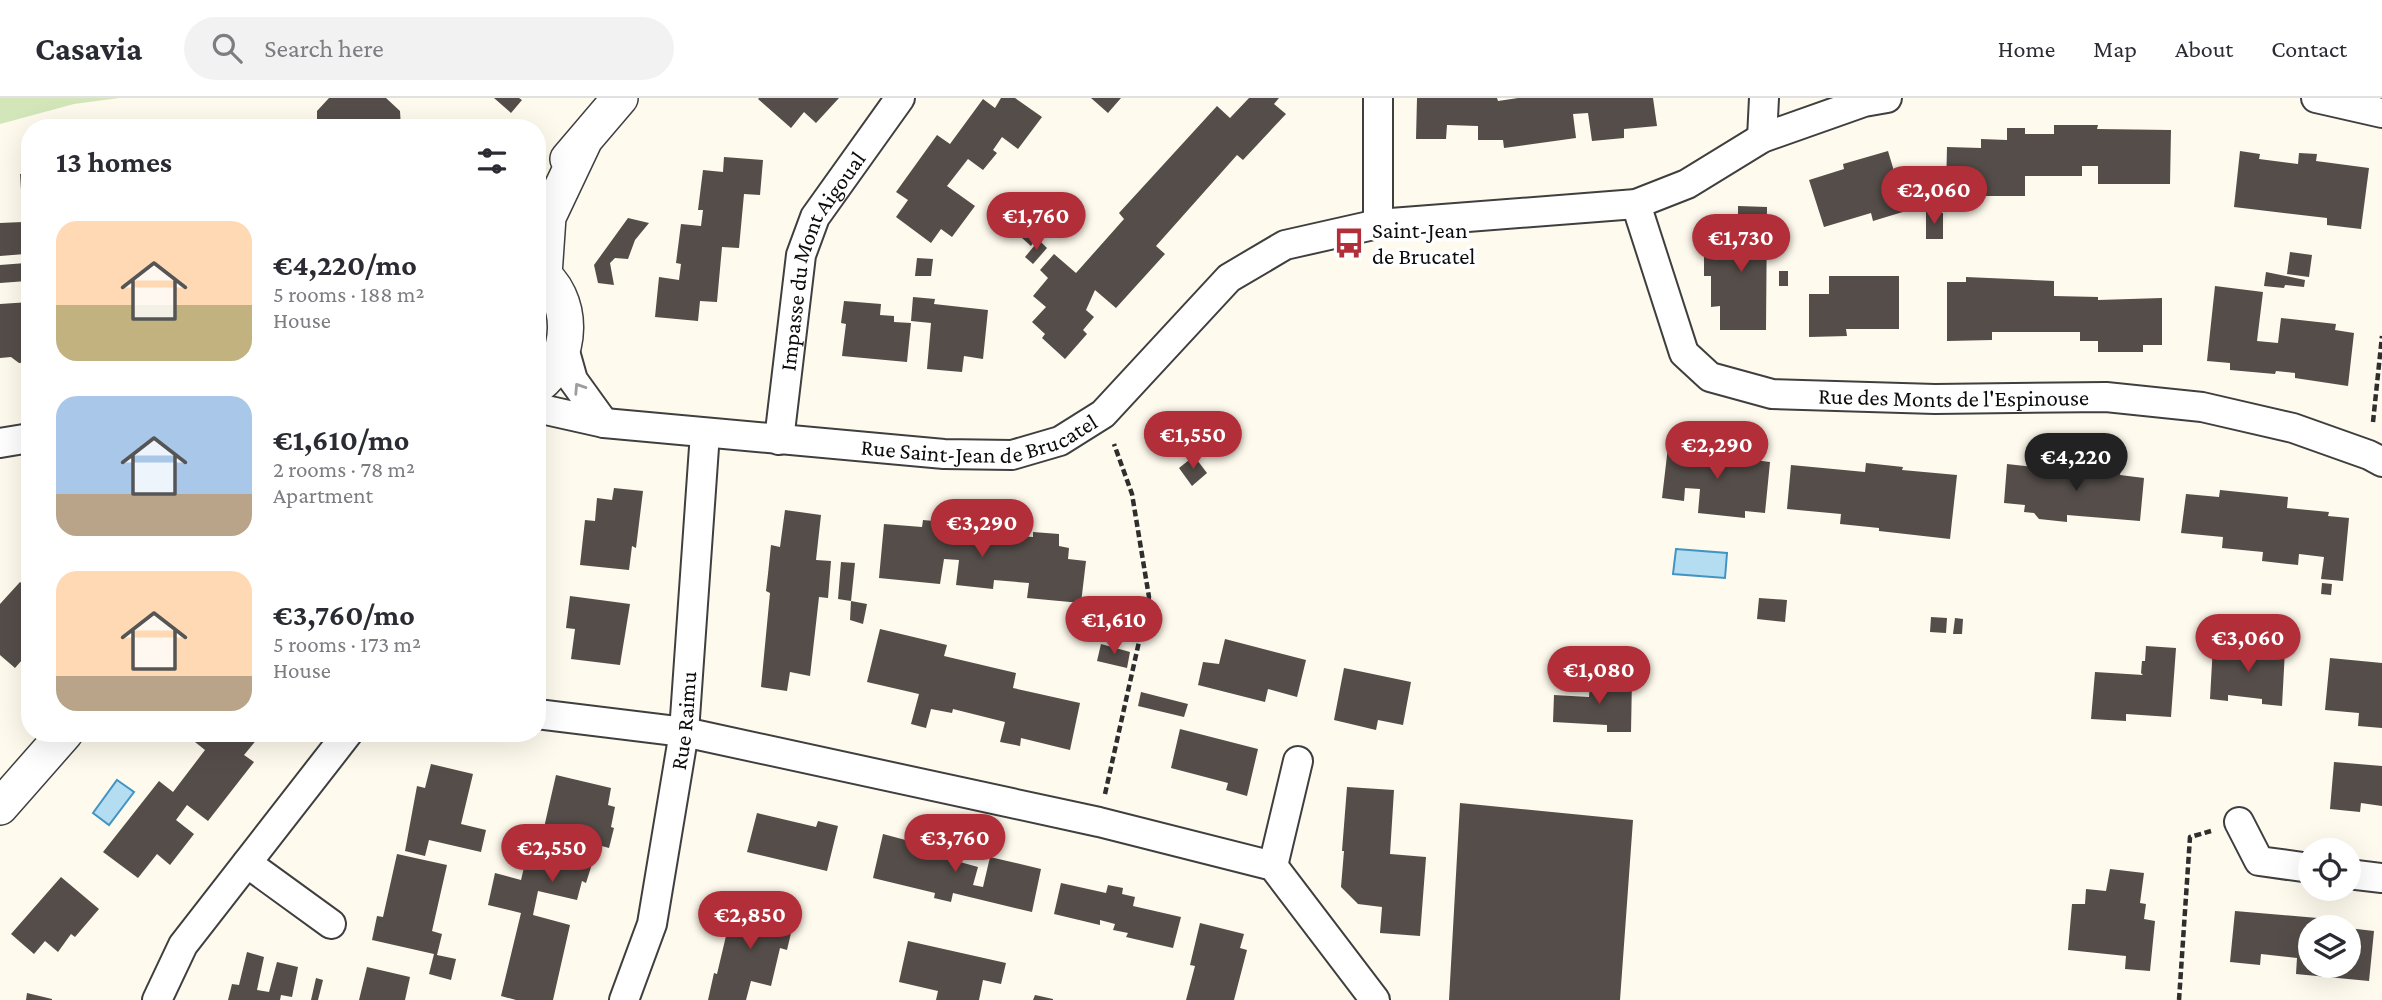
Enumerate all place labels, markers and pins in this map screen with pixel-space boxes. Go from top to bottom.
pin: €2,060 [1877,166,1991,226]
pin: €1,760 [979,192,1093,252]
pin: €1,730 [1684,214,1798,274]
place label: Saint-Jean de Brucatel [1372,217,1475,269]
bus stop icon: Saint-Jean de Brucatel [1332,226,1366,260]
pin: €1,550 [1136,412,1250,471]
pin: €2,290 [1660,422,1774,481]
pin: €4,220 [2019,434,2133,493]
pin: €3,290 [925,500,1039,559]
pin: €1,610 [1057,596,1171,656]
pin: €3,060 [2191,614,2305,674]
pin: €1,080 [1542,646,1656,706]
pin: €3,760 [898,814,1012,874]
pin: €2,550 [495,824,609,884]
pin: €2,850 [693,892,807,951]

